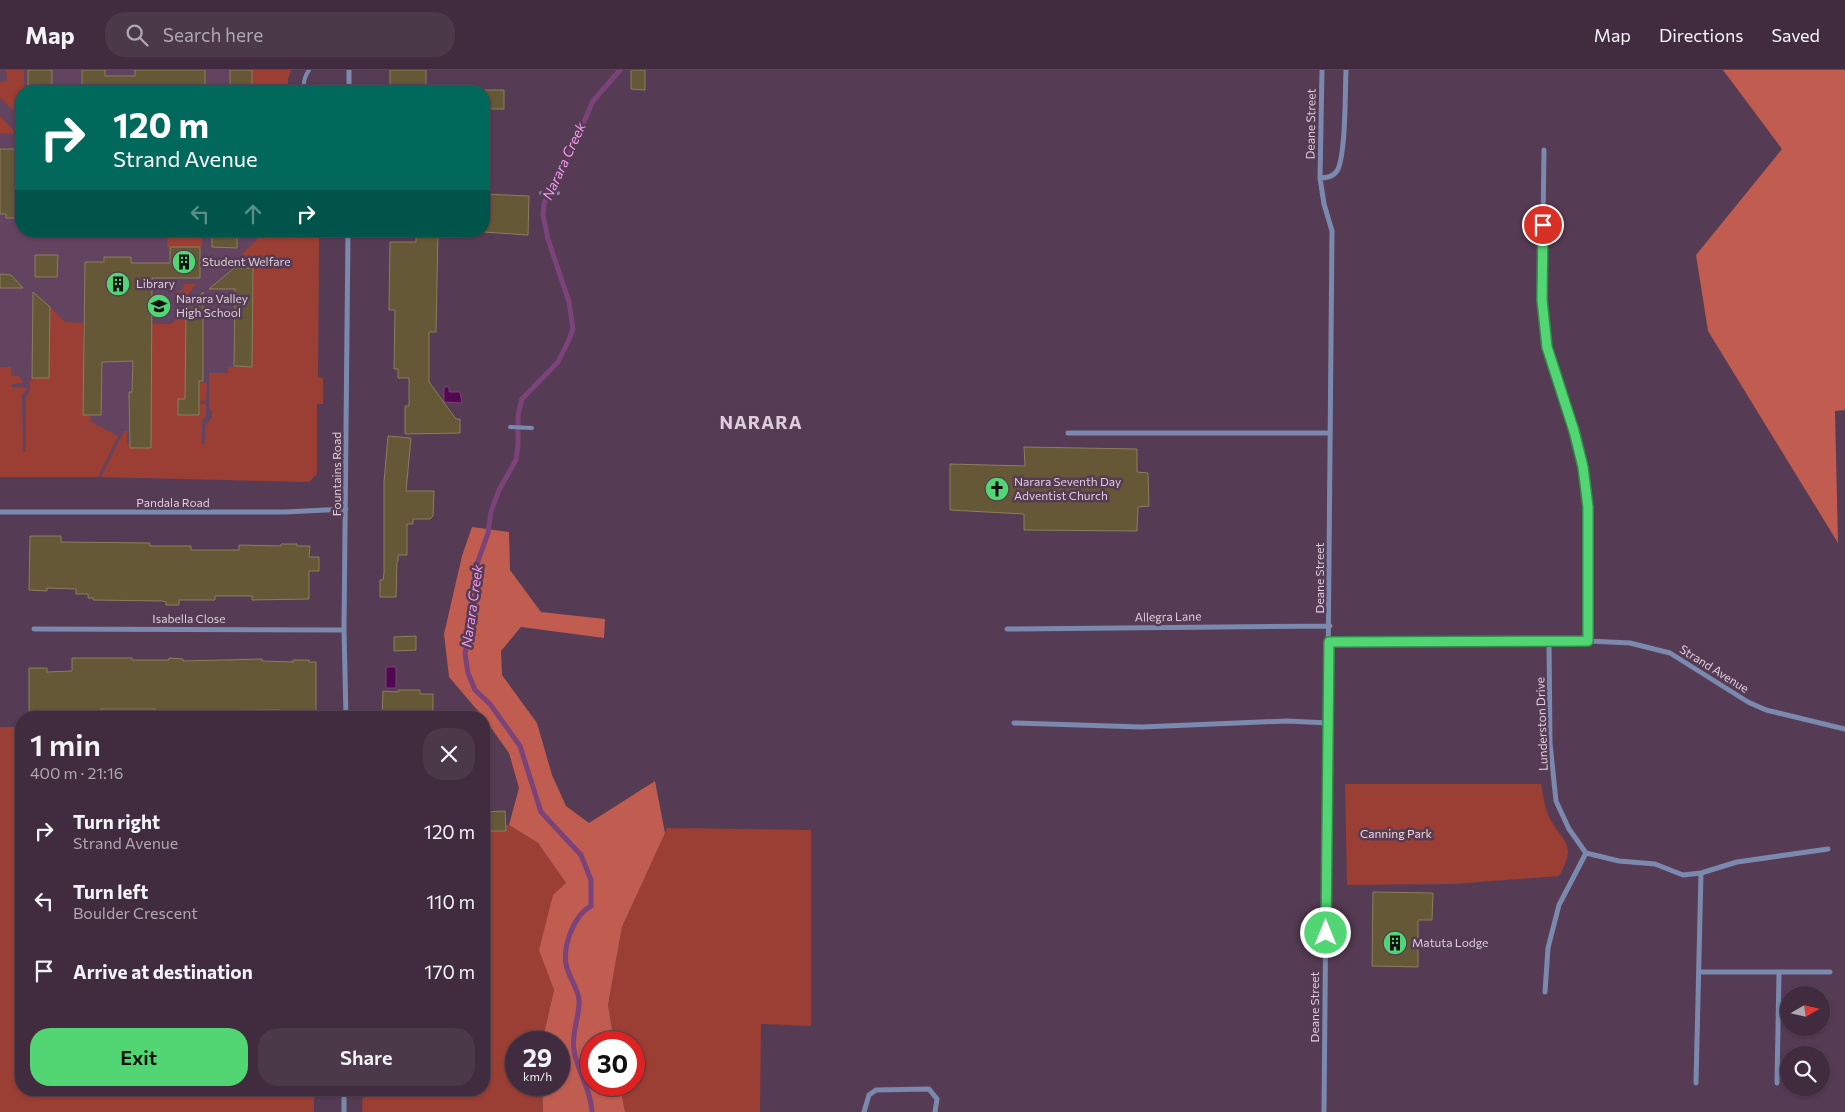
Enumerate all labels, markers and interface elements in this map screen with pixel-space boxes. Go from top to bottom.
search box [105,12,455,57]
text: Map [25,20,75,49]
icon: search [123,21,151,49]
text: Search here [163,23,263,46]
text: Map [1594,24,1631,46]
text: Directions [1659,24,1743,46]
text: Saved [1771,24,1820,46]
street label: Deane Street [1302,88,1318,160]
text: 120 m [113,102,209,145]
icon: right [30,105,95,170]
water label: Narara Creek [538,119,589,202]
text: Strand Avenue [113,145,258,172]
icon: left [186,200,214,228]
icon: ahead [239,200,267,228]
icon: right [292,200,320,228]
pin [1522,204,1564,246]
icon: arrive [1529,211,1557,239]
building icon: Student Welfare [171,249,197,275]
place label: Student Welfare [202,254,291,268]
building icon: Library [105,271,131,297]
place label: Library [136,276,175,290]
place label: Narara Valley High School [176,291,248,319]
school or university icon: Narara Valley High School [146,293,172,319]
district label: NARARA [719,411,803,433]
street label: Fountains Road [329,432,343,516]
place label: Narara Seventh Day Adventist Church [1014,474,1121,502]
church icon: Narara Seventh Day Adventist Church [984,476,1010,502]
street label: Pandala Road [136,495,210,509]
street label: Deane Street [1312,542,1326,613]
water label: Narara Creek [457,563,486,648]
street label: Allegra Lane [1134,608,1202,624]
street label: Isabella Close [152,611,226,625]
street label: Strand Avenue [1677,641,1752,695]
street label: Lunderston Drive [1532,677,1550,771]
text: 1 min [30,725,101,762]
button: close [423,728,475,780]
text: 400 m · 21:16 [30,763,123,782]
text: Turn right [73,810,160,833]
icon: right [30,817,58,845]
text: 120 m [424,820,475,843]
park label: Canning Park [1360,826,1433,840]
text: Strand Avenue [73,833,178,852]
text: Turn left [73,880,148,903]
icon: left [30,887,58,915]
text: 110 m [426,890,475,913]
text: Boulder Crescent [73,903,198,922]
position arrow [1299,906,1351,958]
building icon: Matuta Lodge [1382,930,1408,956]
place label: Matuta Lodge [1412,935,1488,949]
icon: arrive [30,957,58,985]
text: Arrive at destination [73,960,253,983]
text: 170 m [424,960,475,983]
street label: Deane Street [1307,971,1321,1042]
north arrow [1780,986,1830,1036]
map controls [1780,986,1830,1096]
button: Exit [30,1028,248,1086]
button: Share [258,1028,475,1086]
speed limit sign: 30 [580,1031,645,1096]
text: 29 [523,1042,552,1072]
button: search [1780,1046,1830,1096]
text: km/h [523,1069,552,1083]

